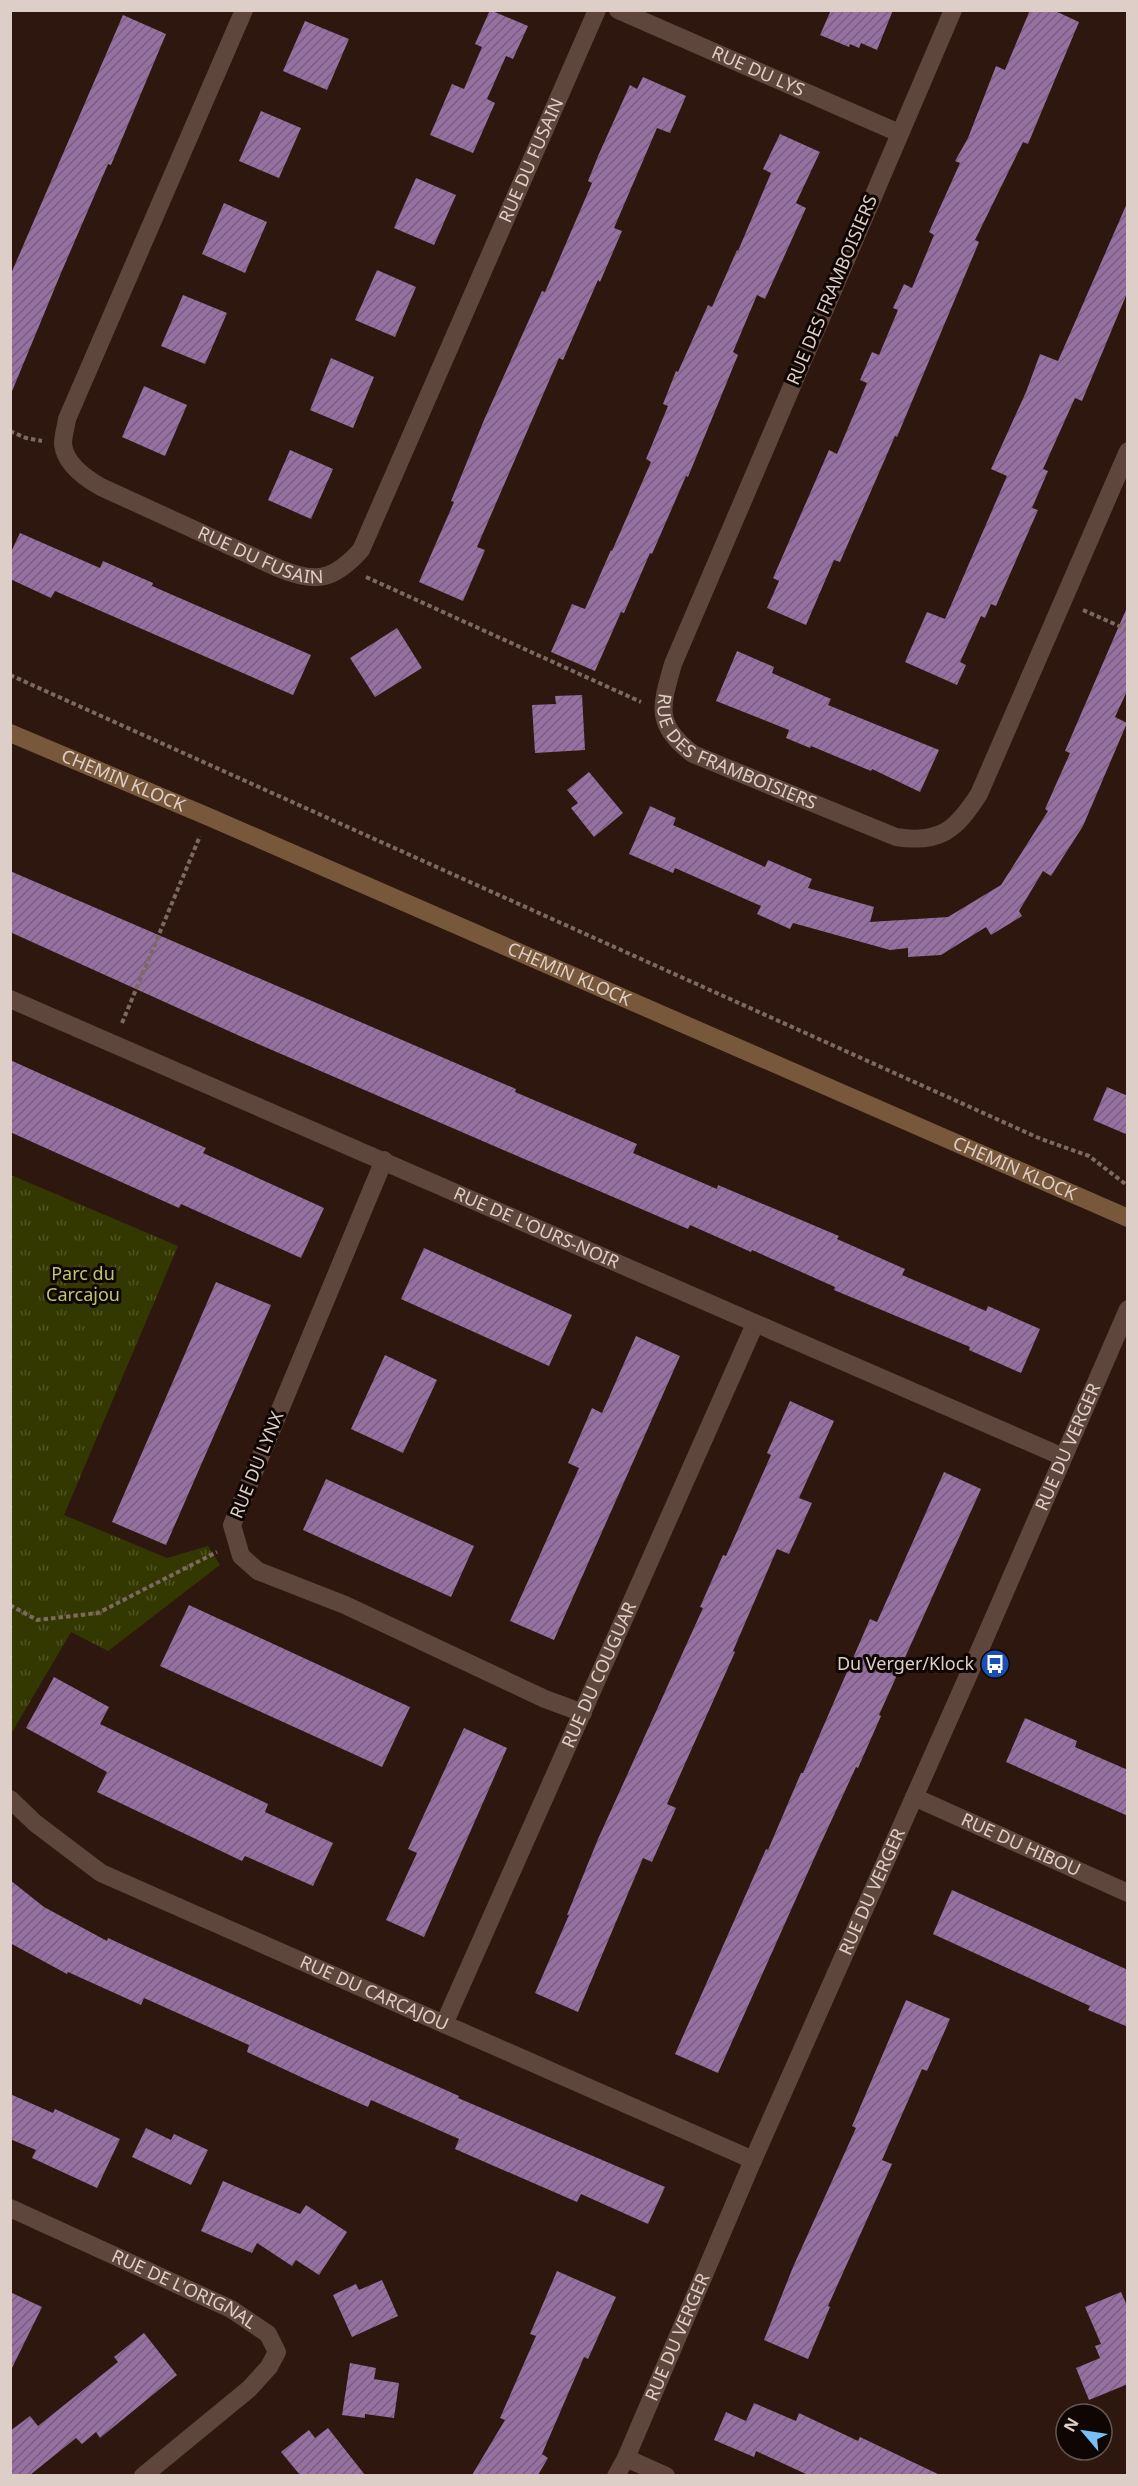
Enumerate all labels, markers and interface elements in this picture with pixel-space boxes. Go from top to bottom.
street label: RUE DU LYS [708,40,809,101]
street label: RUE DU FUSAIN [493,94,568,226]
street label: RUE DES FRAMBOISIERS [780,191,882,388]
street label: RUE DU FUSAIN [194,520,324,589]
street label: RUE DES FRAMBOISIERS [652,692,821,814]
street label: CHEMIN KLOCK [58,743,190,817]
street label: CHEMIN KLOCK [504,936,636,1011]
street label: CHEMIN KLOCK [950,1130,1081,1205]
street label: RUE DE L'OURS-NOIR [450,1180,623,1274]
park label: Parc du Carcajou [46,1261,120,1306]
street label: RUE DU VERGER [1029,1379,1105,1514]
street label: RUE DU LYNX [224,1407,289,1522]
street label: RUE DU COUGUAR [555,1598,641,1751]
bus stop icon: Du Verger/Klock [979,1648,1011,1680]
place label: Du Verger/Klock [837,1651,974,1675]
street label: RUE DU HIBOU [958,1807,1085,1881]
street label: RUE DU VERGER [833,1824,910,1959]
street label: RUE DU CARCAJOU [297,1949,453,2036]
street label: RUE DE L'ORIGNAL [108,2243,262,2334]
street label: RUE DU VERGER [639,2269,714,2404]
north arrow [1054,2402,1114,2462]
text: N [1058,2414,1084,2436]

